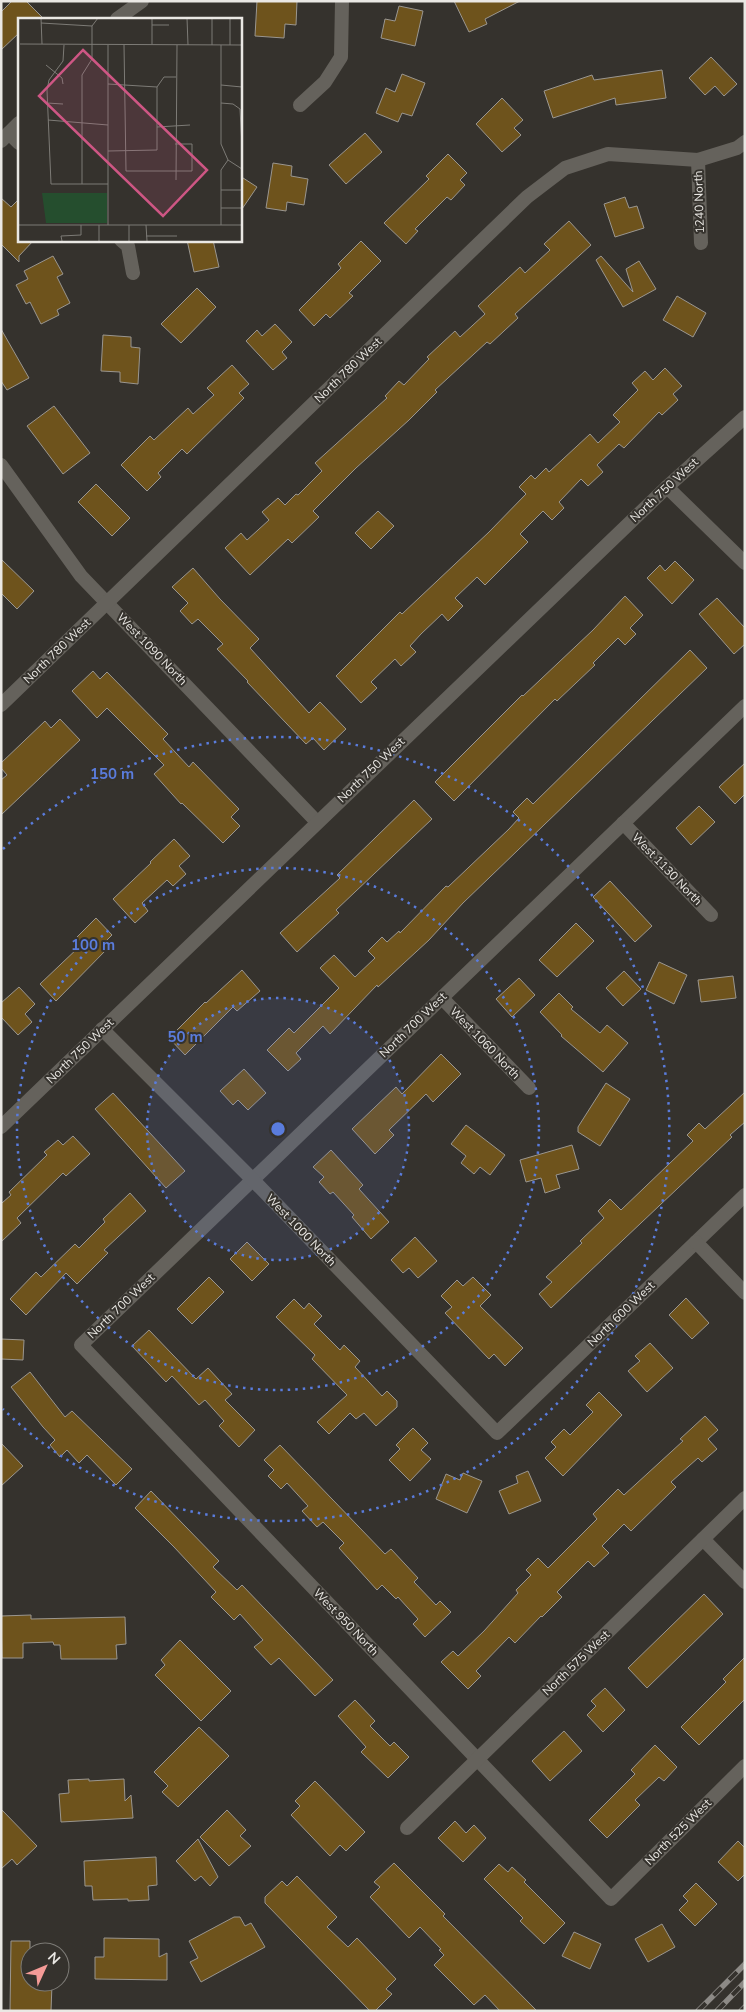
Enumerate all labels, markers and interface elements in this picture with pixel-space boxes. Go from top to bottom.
inset map [18,18,241,241]
street label: 1240 North [690,170,708,234]
street label: North 780 West [311,333,386,406]
street label: North 750 West [626,454,702,526]
street label: West 1090 North [113,609,191,689]
street label: North 780 West [20,614,95,687]
street label: North 750 West [334,733,409,806]
text: 150 m [90,764,134,784]
street label: West 1130 North [628,829,706,909]
text: 100 m [71,935,115,955]
street label: North 700 West [376,988,451,1061]
street label: West 1060 North [446,1003,524,1083]
street label: North 750 West [43,1014,118,1087]
text: 50 m [167,1027,203,1047]
centre of rings [269,1120,287,1138]
street label: West 1000 North [262,1190,340,1270]
street label: North 700 West [84,1269,159,1342]
street label: North 600 West [584,1277,659,1350]
street label: West 950 North [310,1585,382,1659]
street label: North 575 West [539,1626,614,1699]
street label: North 525 West [641,1795,715,1869]
north arrow [20,1942,70,1992]
text: N [44,1948,64,1969]

